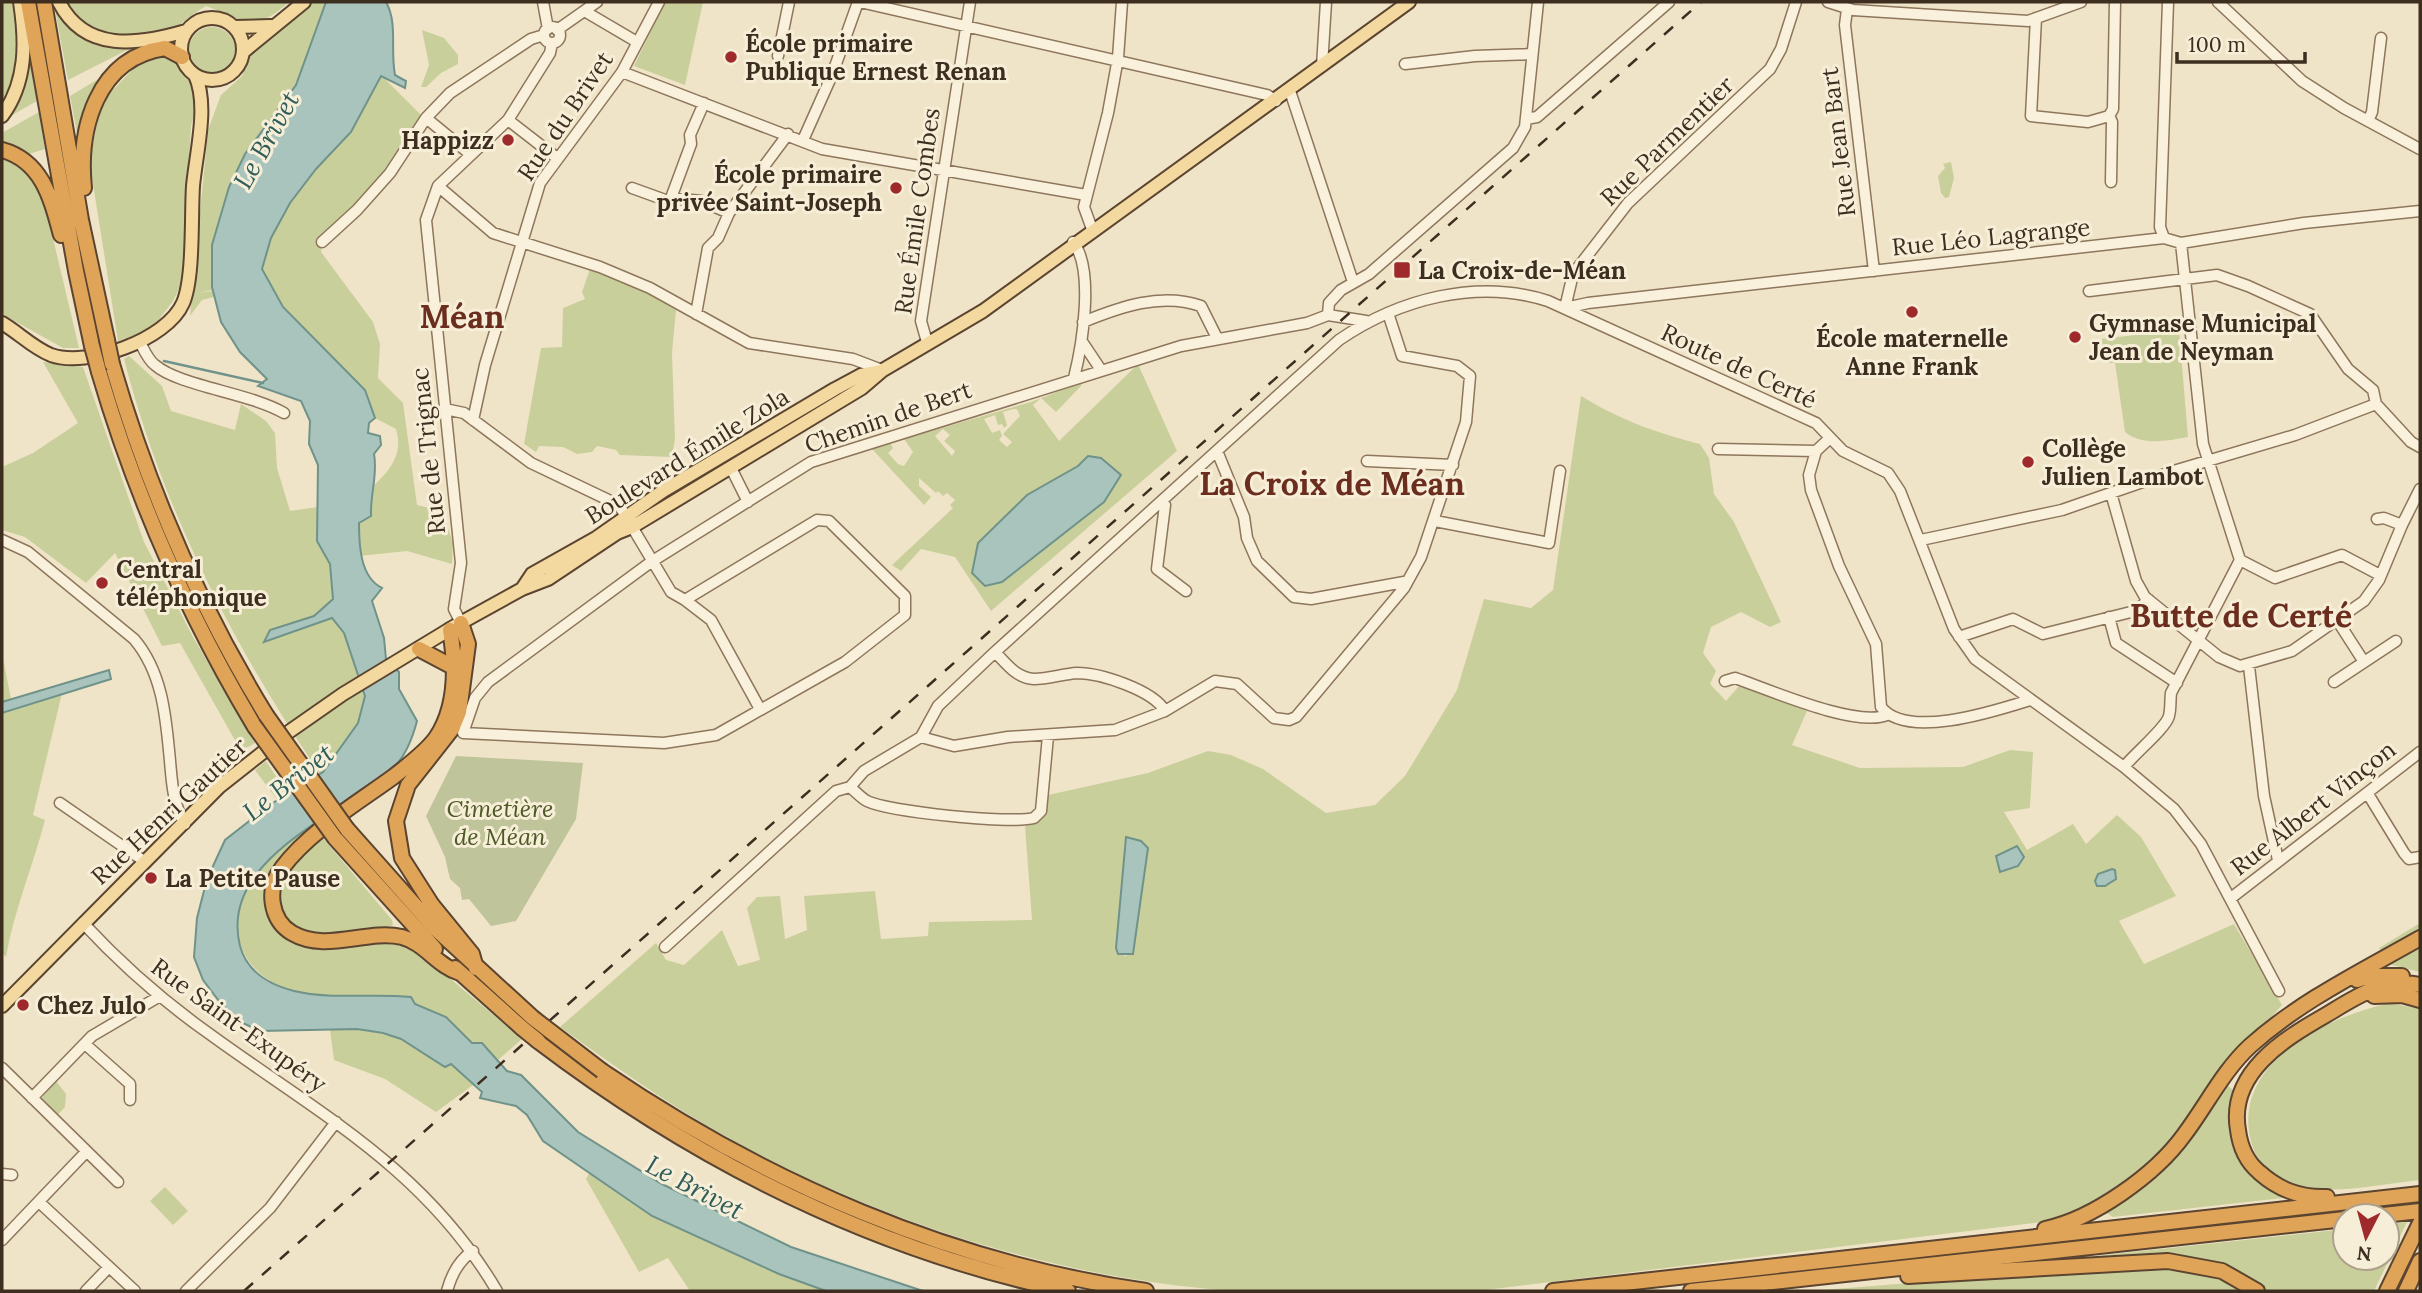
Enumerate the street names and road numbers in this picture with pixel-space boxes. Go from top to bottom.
street label: Rue du Brivet [510,45,620,187]
street label: Rue Jean Bart [1813,65,1863,219]
street label: Rue Parmentier [1594,69,1741,213]
street label: Rue Émile Combes [887,106,947,316]
street label: Rue Léo Lagrange [1890,211,2092,263]
street label: Route de Certé [1656,316,1822,416]
street label: Rue de Trignac [404,366,452,536]
street label: Chemin de Bert [800,374,976,460]
street label: Boulevard Émile Zola [579,381,795,531]
street label: Rue Henri Gautier [84,730,254,891]
street label: Rue Albert Vinçon [2224,734,2402,882]
street label: Rue Saint-Exupéry [145,951,333,1099]

